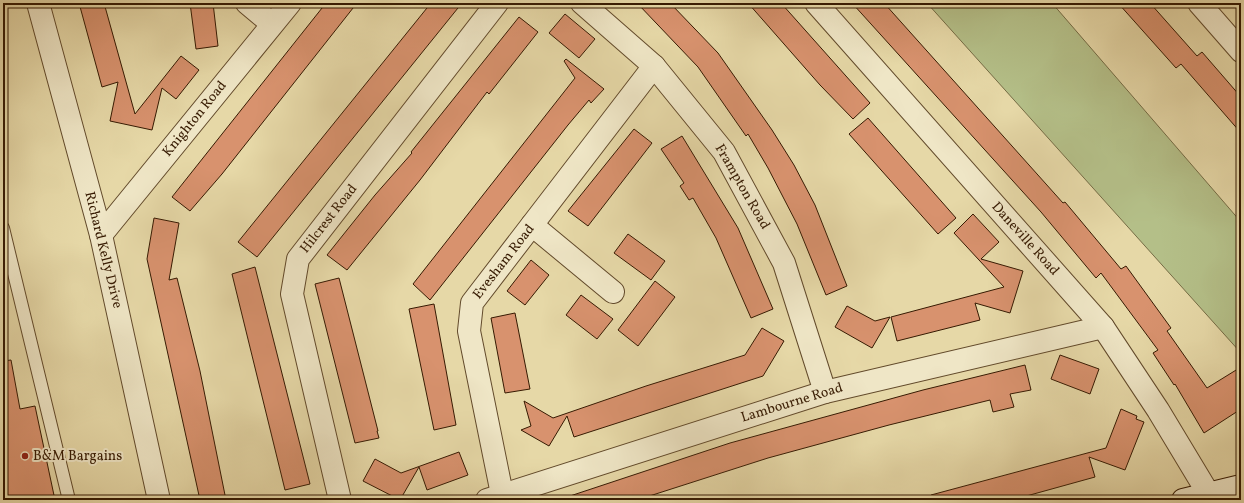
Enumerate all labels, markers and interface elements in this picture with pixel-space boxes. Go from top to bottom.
street label: Knighton Road [158,77,232,161]
street label: Frampton Road [710,141,774,233]
street label: Hilcrest Road [296,180,362,258]
street label: Richard Kelly Drive [79,190,127,311]
street label: Daneville Road [987,198,1063,280]
street label: Evesham Road [469,220,539,303]
street label: Lambourne Road [739,378,845,428]
place label: B&M Bargains [33,447,122,466]
marker: B&M Bargains [20,451,30,461]

